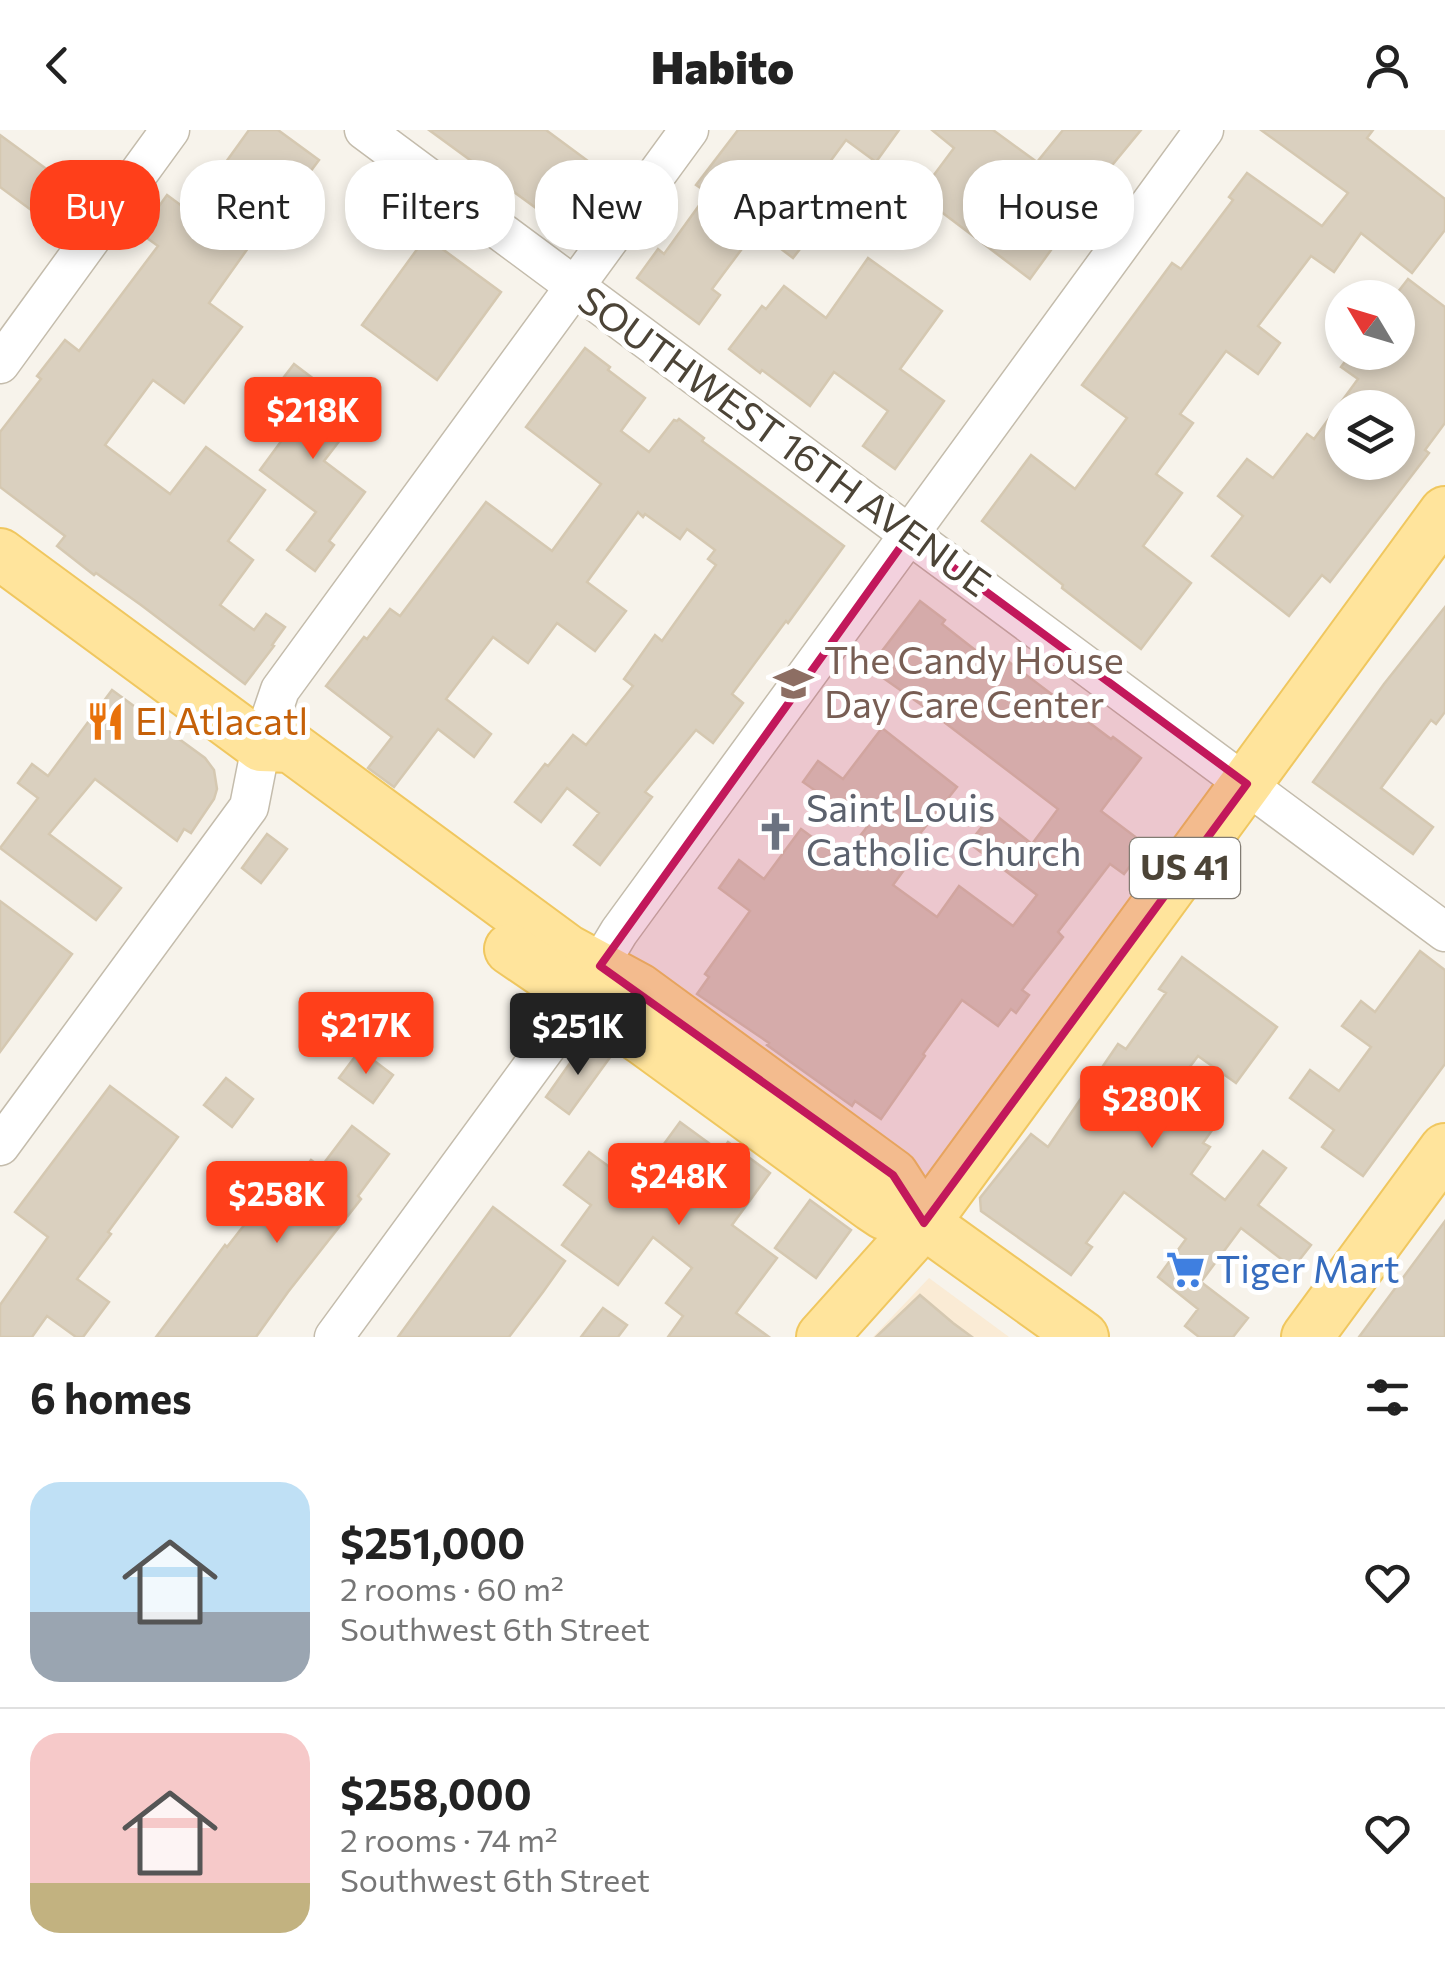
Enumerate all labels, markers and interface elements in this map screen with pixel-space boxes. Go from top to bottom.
icon: back [30,38,85,93]
text: Habito [651,38,794,93]
icon: person [1360,38,1415,93]
chip: Buy [30,160,160,250]
chip: Rent [180,160,325,250]
chip: Filters [345,160,515,250]
chip: New [535,160,678,250]
chip: Apartment [698,160,943,250]
chip: House [963,160,1134,250]
street label: SOUTHWEST 16TH AVENUE [570,275,1001,605]
north arrow [1325,280,1415,370]
map controls [1325,280,1415,480]
pin: $218K [243,377,383,462]
text: $218K [266,389,360,429]
button: layers [1325,390,1415,480]
place label: The Candy House Day Care Center [824,635,1124,726]
school or university icon: The Candy House Day Care Center [773,662,815,704]
place label: El Atlacatl [135,696,308,743]
restaurant icon: El Atlacatl [84,701,126,743]
place label: Saint Louis Catholic Church [806,783,1082,874]
church icon: Saint Louis Catholic Church [755,810,797,852]
road number: US 41 [1130,838,1240,898]
pin: $217K [296,992,436,1077]
pin: $251K [508,993,648,1078]
text: $217K [320,1004,412,1044]
text: $251K [532,1005,624,1045]
pin: $280K [1082,1066,1222,1151]
text: $280K [1102,1078,1202,1118]
pin: $248K [609,1143,749,1228]
text: $248K [630,1155,728,1195]
pin: $258K [207,1161,347,1246]
text: $258K [228,1173,326,1213]
place label: Tiger Mart [1216,1244,1399,1291]
supermarket icon: Tiger Mart [1165,1249,1207,1291]
icon: filters [1360,1370,1415,1425]
text: 6 homes [30,1371,192,1423]
text: $251,000 [340,1516,525,1568]
icon: home [110,1522,230,1642]
icon: heart [1360,1555,1415,1610]
text: 2 rooms · 60 m² [340,1568,564,1608]
text: Southwest 6th Street [340,1608,650,1648]
text: $258,000 [340,1767,532,1819]
icon: home [110,1773,230,1893]
icon: heart [1360,1806,1415,1861]
text: 2 rooms · 74 m² [340,1819,558,1859]
text: Southwest 6th Street [340,1859,650,1899]

